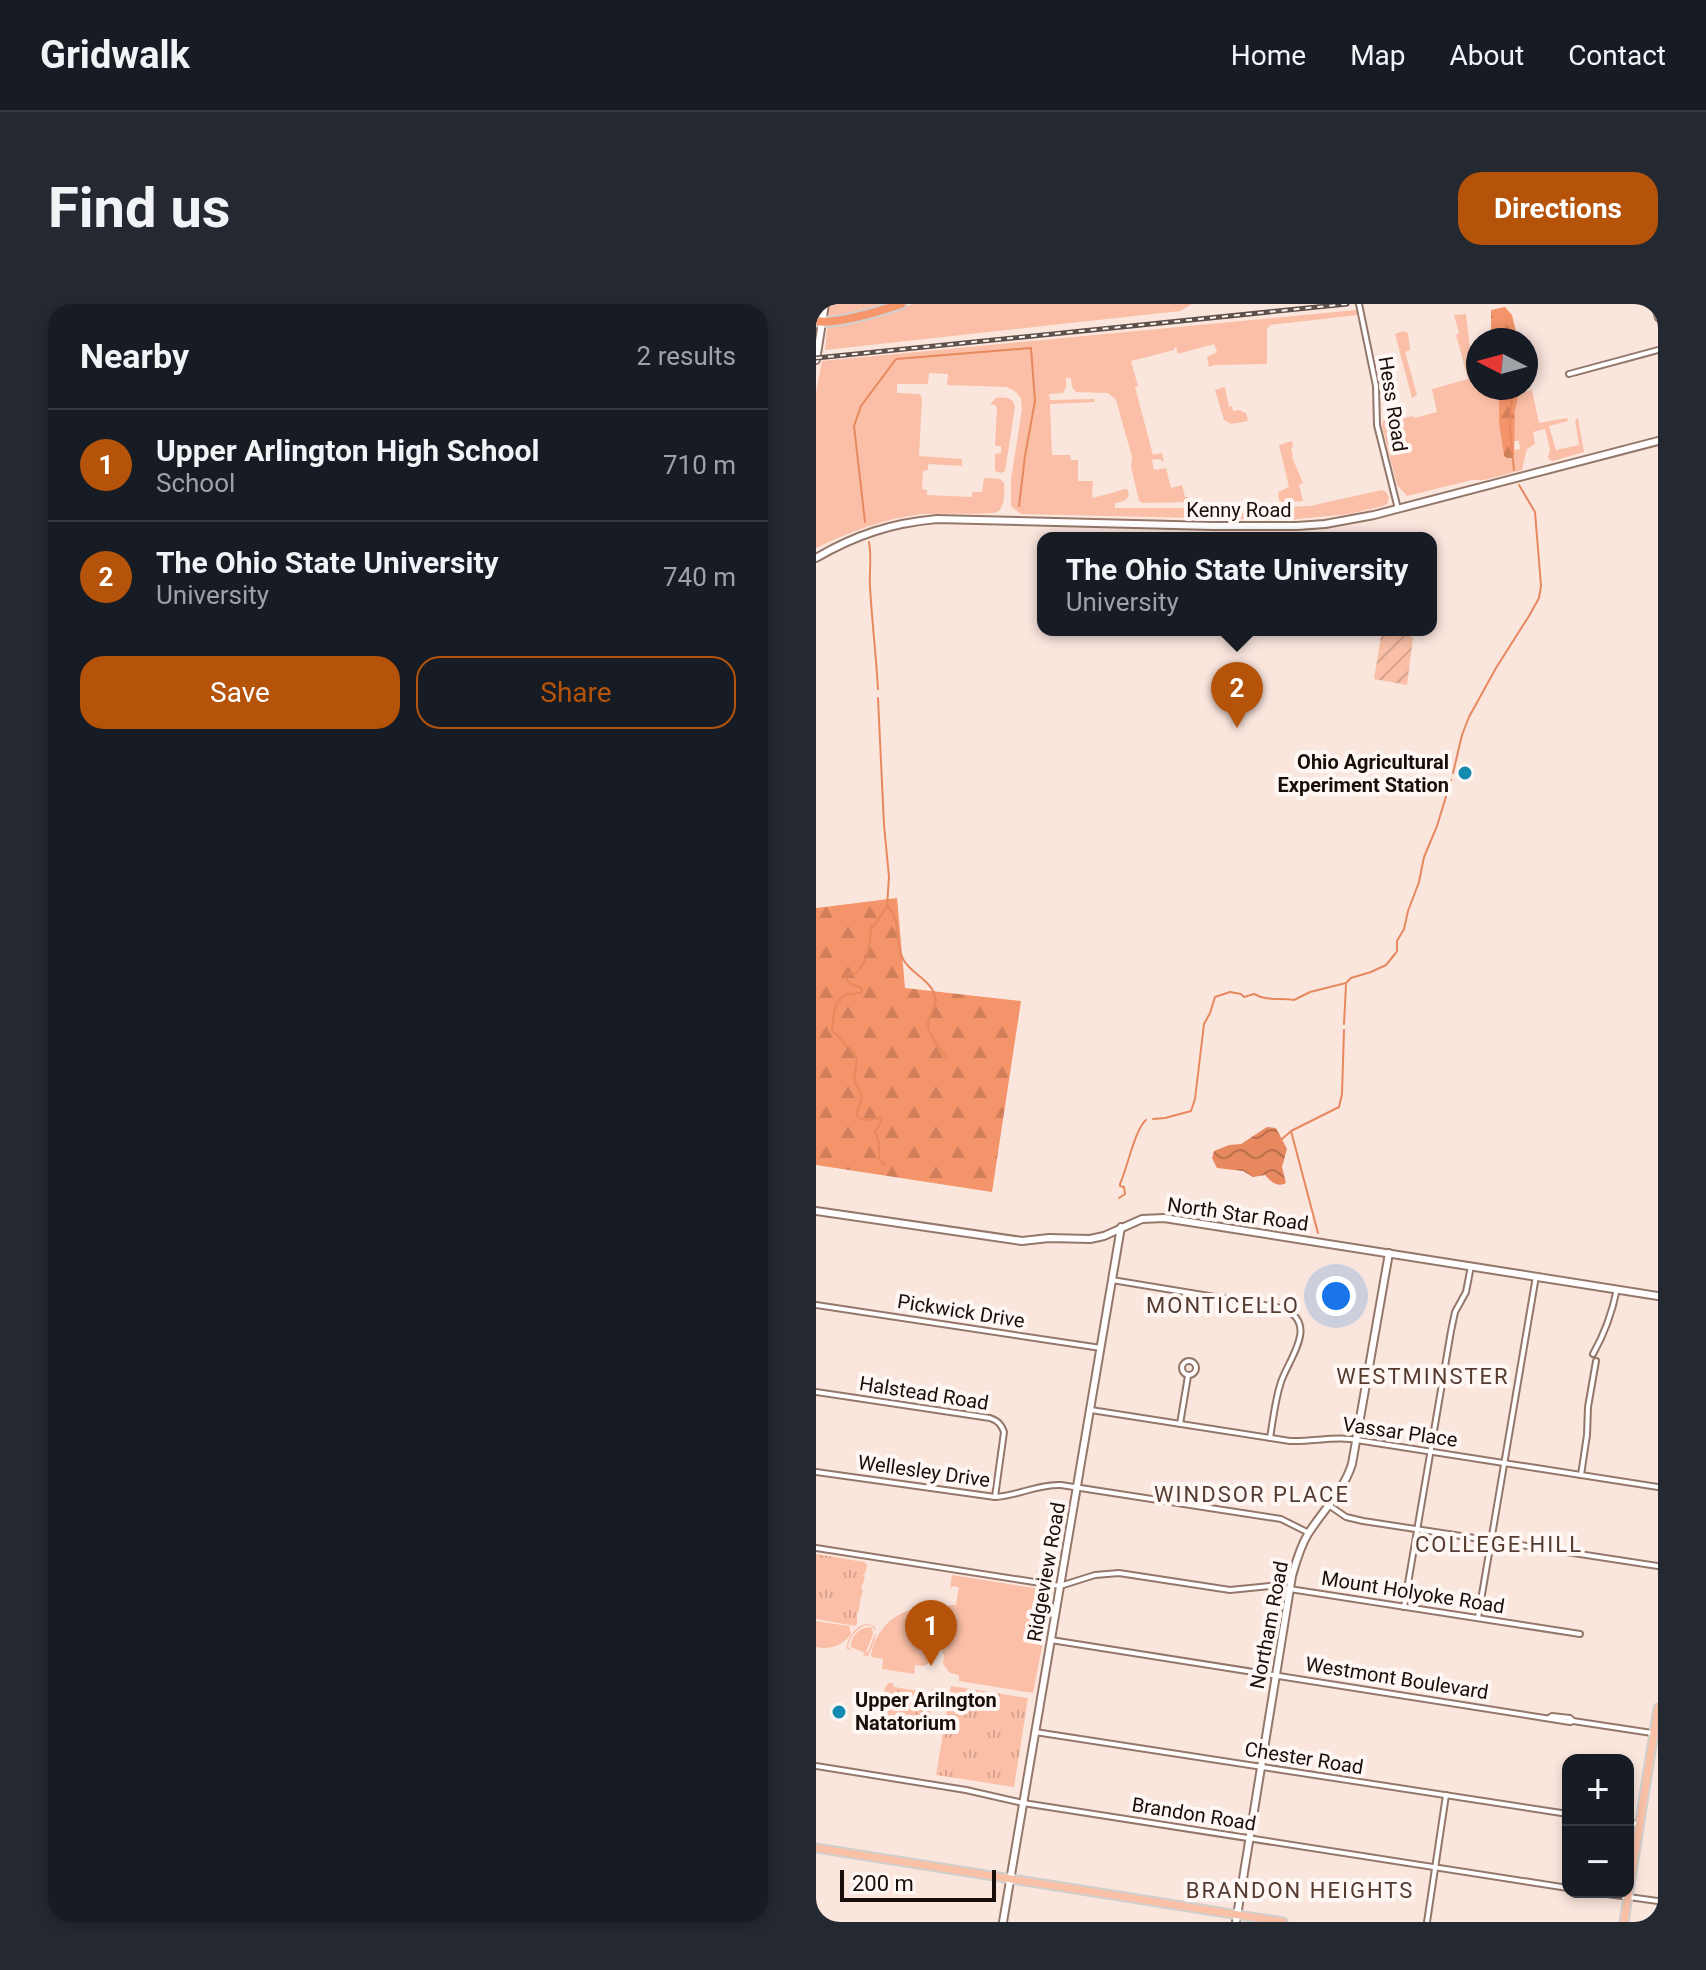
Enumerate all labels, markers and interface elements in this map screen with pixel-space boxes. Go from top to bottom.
text: Gridwalk [40,33,190,77]
text: Home [1231,39,1306,72]
text: Map [1350,39,1406,72]
text: About [1450,39,1524,72]
text: Contact [1568,39,1666,72]
button: Directions [1458,172,1658,245]
text: Find us [48,175,231,241]
north arrow [1466,328,1538,400]
text: Nearby [80,336,189,376]
text: 2 results [637,341,736,371]
street label: Hess Road [1374,355,1412,453]
text: Upper Arlington High School [156,433,539,468]
text: 1 [99,450,113,480]
text: 710 m [663,450,736,480]
text: School [156,468,235,498]
street label: Kenny Road [1186,498,1292,522]
popup [1037,532,1437,636]
text: The Ohio State University [156,545,499,580]
text: The Ohio State University [1066,552,1408,587]
text: 2 [99,562,113,592]
text: 740 m [663,562,736,592]
text: University [156,580,269,610]
text: University [1066,587,1179,617]
button: Save [80,656,400,729]
button: Share [416,656,736,729]
pin: 2 [1211,662,1263,728]
place label: Ohio Agricultural Experiment Station [1277,750,1449,797]
marker: Ohio Agricultural Experiment Station [1456,764,1474,782]
street label: North Star Road [1166,1192,1310,1236]
your location [1316,1276,1356,1316]
street label: Pickwick Drive [896,1289,1026,1333]
district label: MONTICELLO [1146,1293,1300,1318]
district label: WESTMINSTER [1336,1364,1510,1389]
street label: Halstead Road [858,1371,990,1415]
street label: Vassar Place [1341,1412,1459,1452]
street label: Wellesley Drive [856,1450,992,1492]
district label: WINDSOR PLACE [1154,1482,1350,1507]
street label: Ridgeview Road [1022,1500,1070,1644]
district label: COLLEGE HILL [1415,1532,1583,1557]
street label: Northam Road [1245,1559,1293,1691]
street label: Mount Holyoke Road [1320,1566,1506,1618]
pin: 1 [905,1600,957,1666]
street label: Westmont Boulevard [1304,1652,1490,1704]
place label: Upper Arilngton Natatorium [855,1688,997,1735]
marker: Upper Arilngton Natatorium [830,1703,848,1721]
street label: Chester Road [1243,1737,1365,1779]
map controls [1562,1754,1634,1898]
button: + [1562,1754,1634,1826]
street label: Brandon Road [1130,1792,1258,1836]
button: − [1562,1826,1634,1898]
scale bar [840,1866,996,1902]
text: 200 m [852,1871,914,1896]
district label: BRANDON HEIGHTS [1186,1878,1414,1903]

